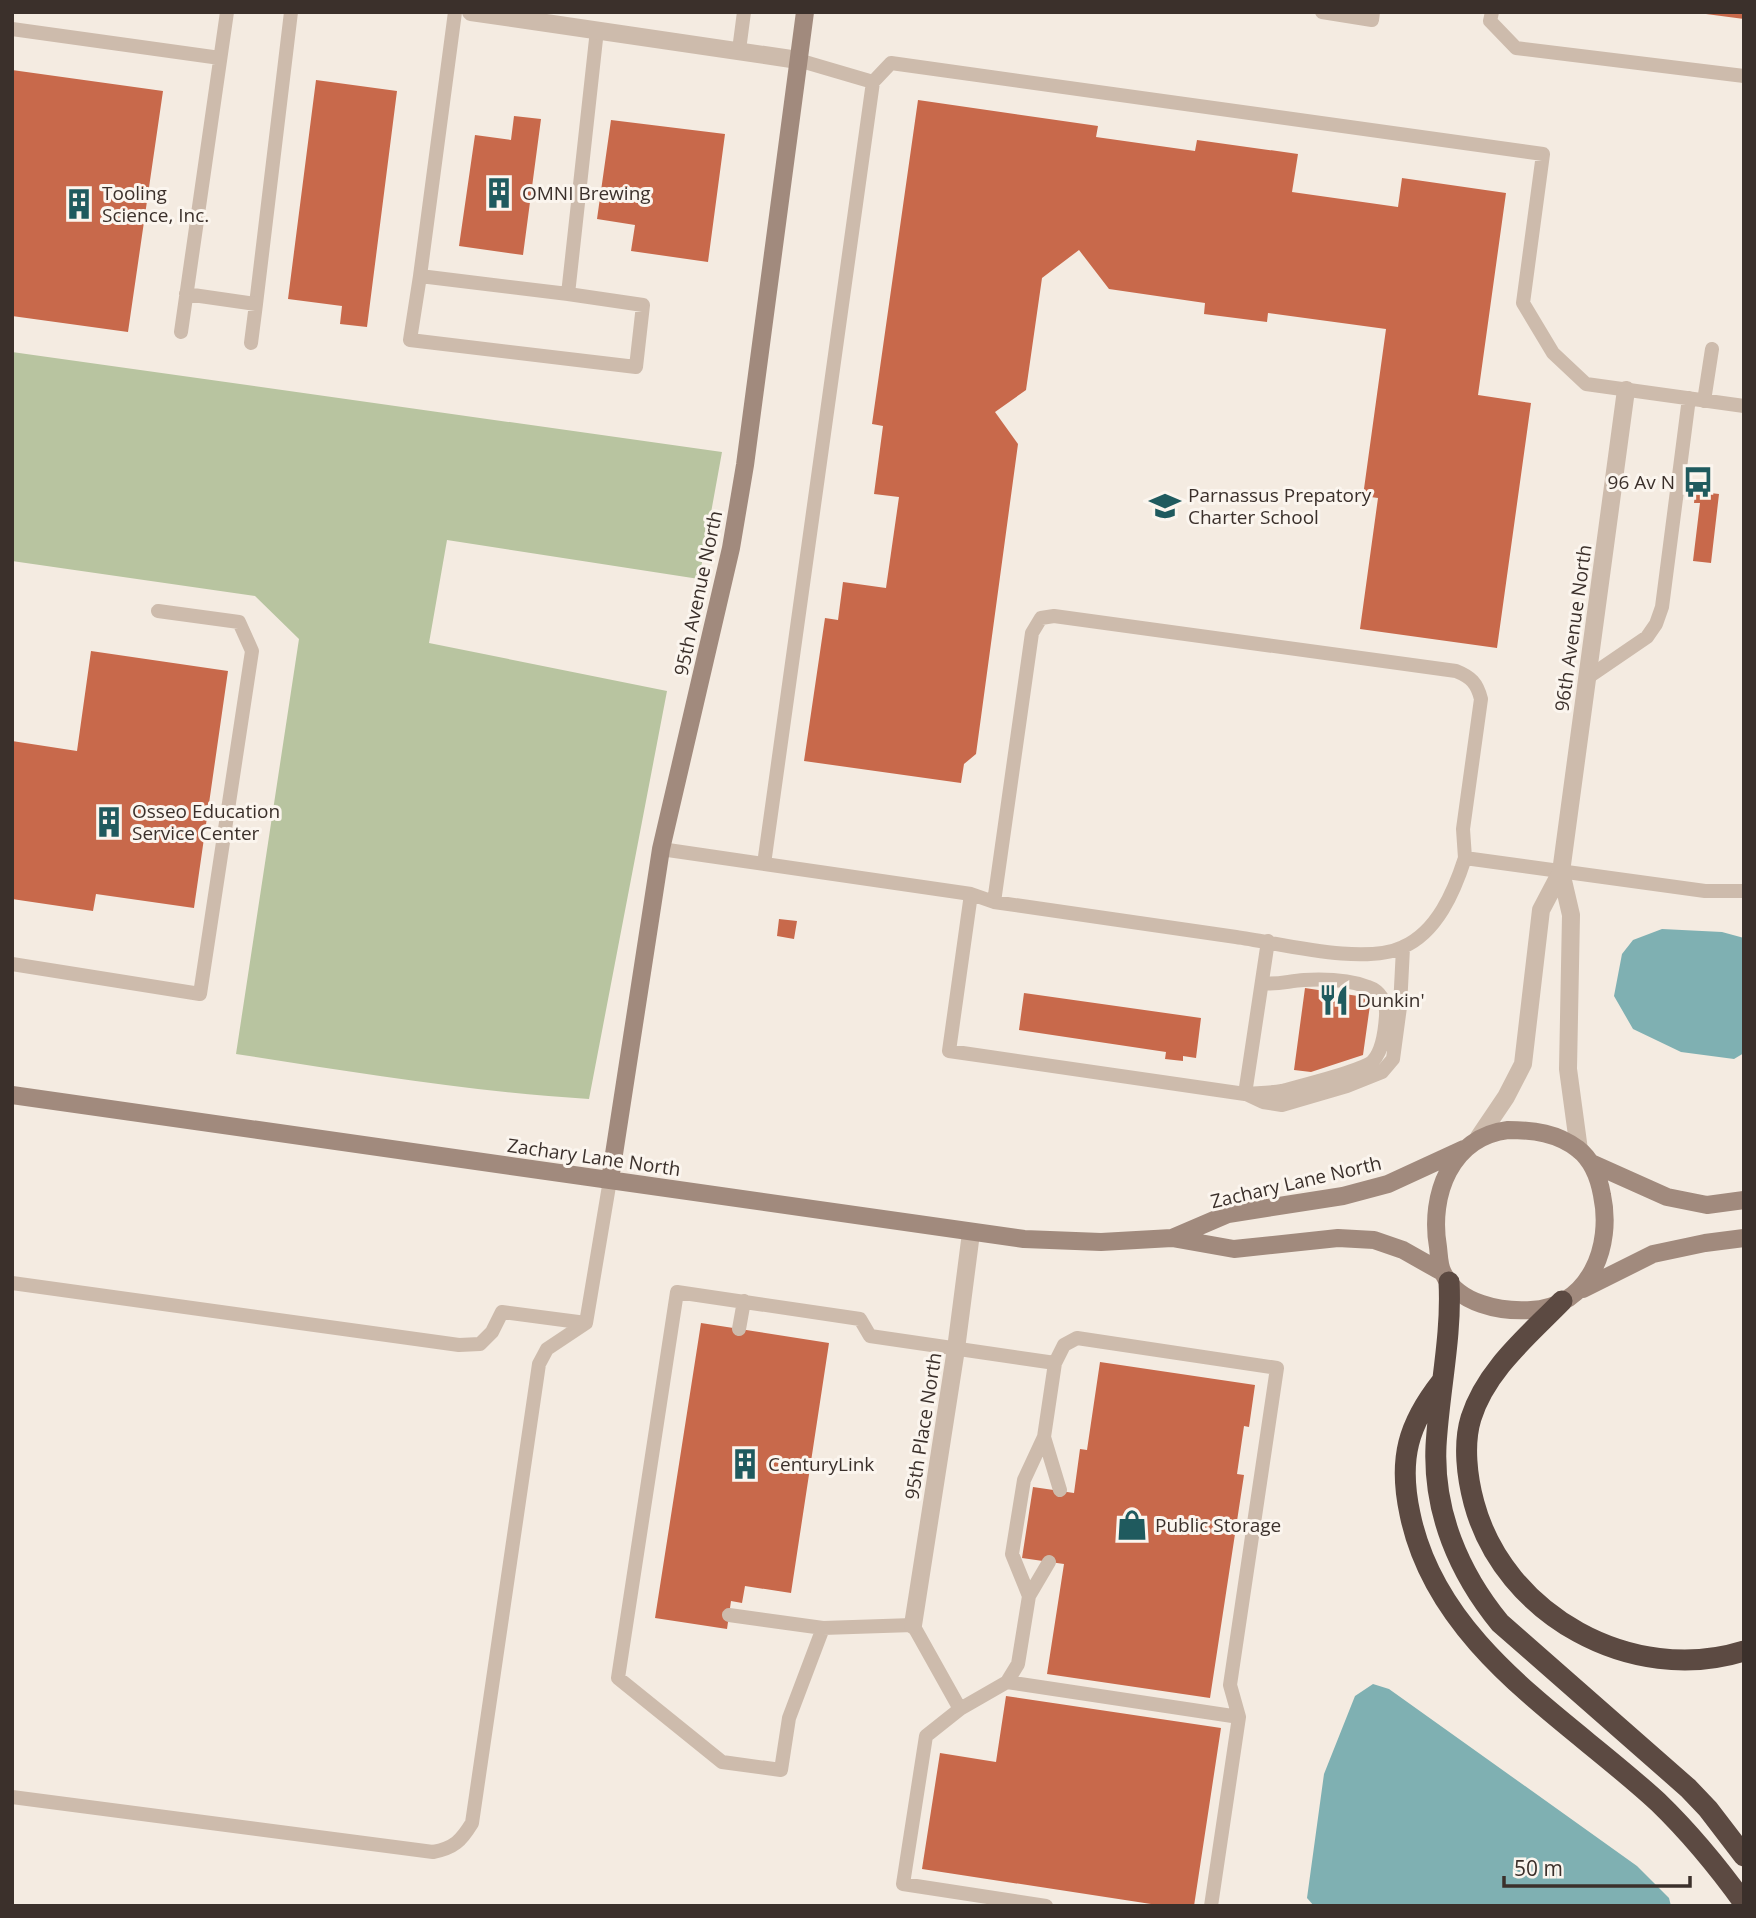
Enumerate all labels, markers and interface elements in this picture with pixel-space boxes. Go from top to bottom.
building icon: OMNI Brewing [482,176,516,210]
place label: Tooling Science, Inc. [102,180,209,228]
place label: OMNI Brewing [522,180,651,206]
building icon: Tooling Science, Inc. [62,187,96,221]
bus stop icon: 96 Av N [1681,465,1715,499]
place label: 96 Av N [1608,469,1675,495]
place label: Parnassus Prepatory Charter School [1188,482,1372,530]
school or university icon: Parnassus Prepatory Charter School [1148,489,1182,523]
street label: 95th Avenue North [668,508,728,678]
street label: 96th Avenue North [1548,543,1598,713]
place label: Osseo Education Service Center [132,798,280,846]
building icon: Osseo Education Service Center [92,805,126,839]
restaurant icon: Dunkin' [1317,983,1351,1017]
place label: Dunkin' [1357,987,1425,1013]
street label: Zachary Lane North [506,1132,682,1182]
street label: Zachary Lane North [1208,1150,1384,1214]
street label: 95th Place North [899,1351,947,1501]
building icon: CenturyLink [728,1447,762,1481]
place label: CenturyLink [768,1451,874,1477]
shop icon: Public Storage [1115,1508,1149,1542]
place label: Public Storage [1155,1512,1281,1538]
scale bar [1504,1844,1690,1888]
text: 50 m [1514,1854,1563,1882]

